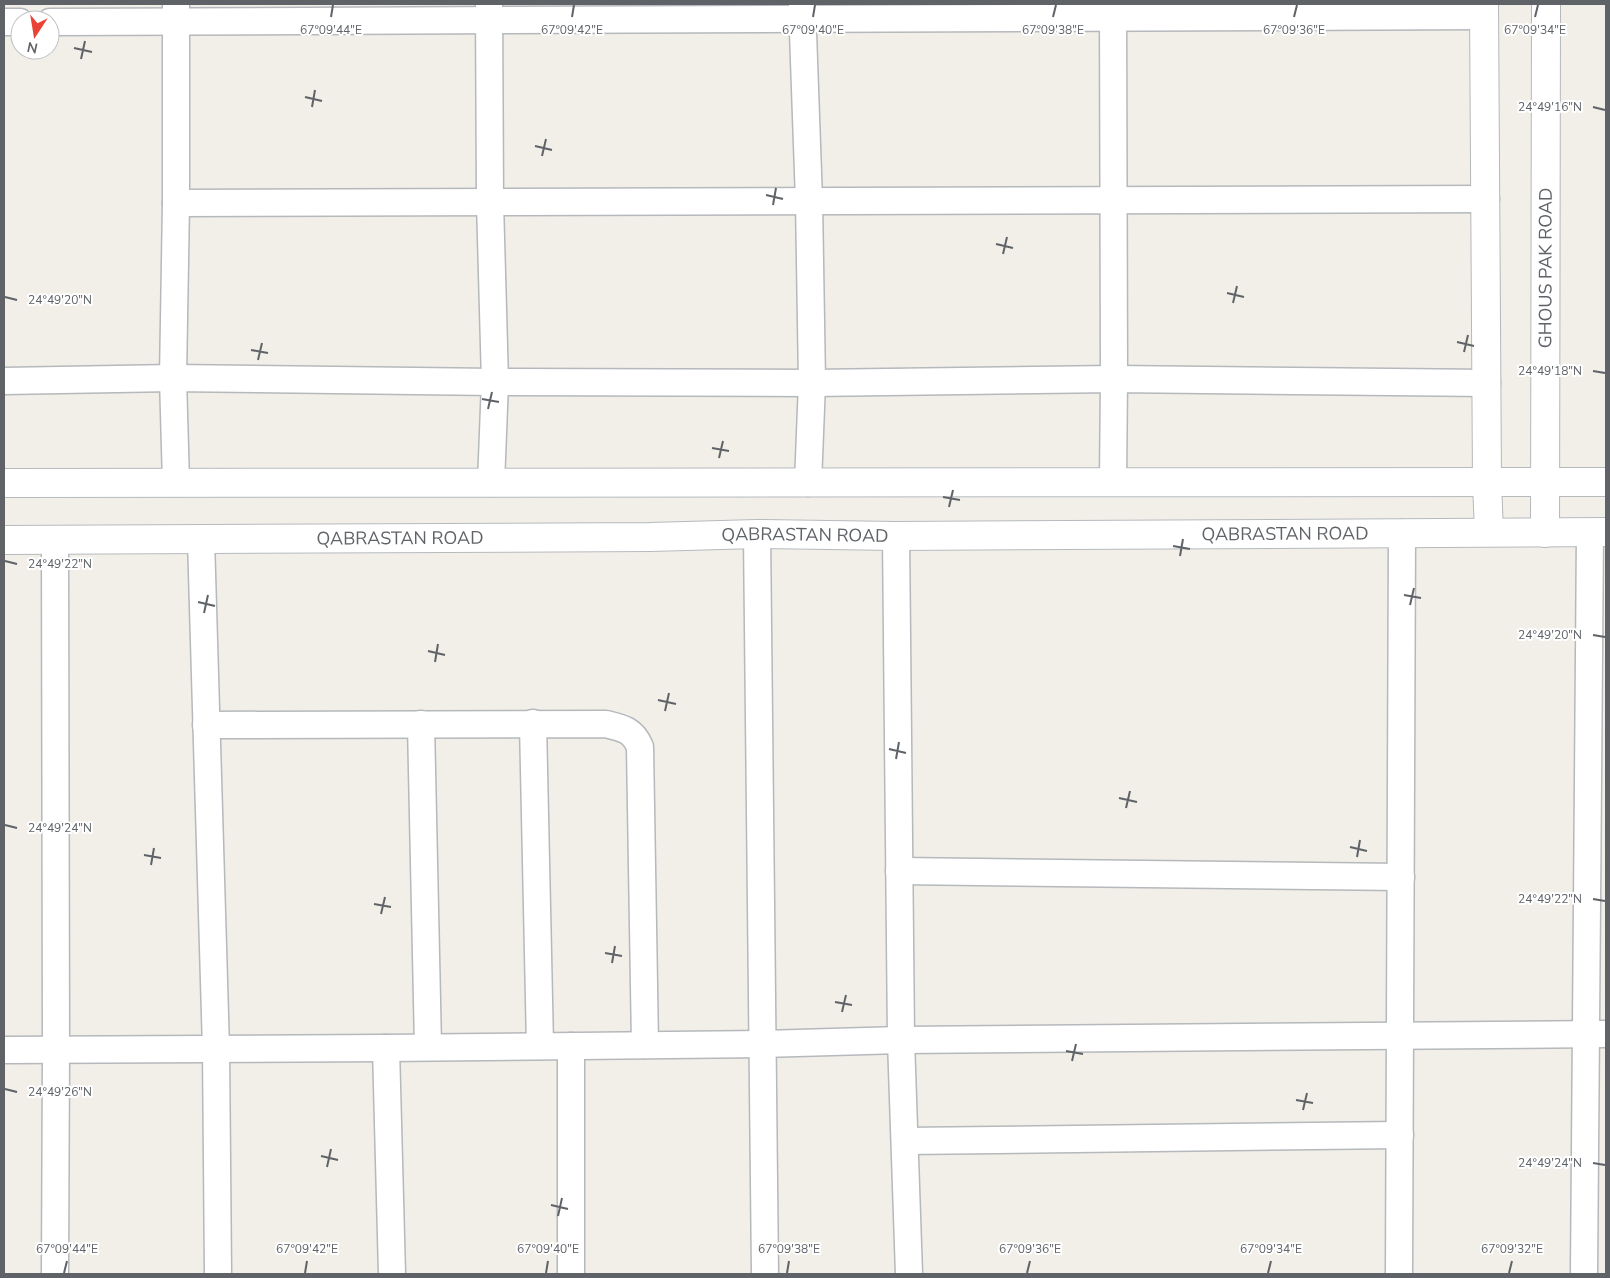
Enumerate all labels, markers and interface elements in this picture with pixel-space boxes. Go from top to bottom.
north arrow [10,10,60,60]
text: 67°09'44"E [300,22,362,38]
text: 67°09'42"E [541,22,603,38]
text: 67°09'40"E [782,22,844,38]
text: 67°09'38"E [1022,22,1084,38]
text: 67°09'36"E [1263,22,1325,38]
text: 67°09'34"E [1504,22,1566,38]
text: N [25,37,40,58]
text: 24°49'16"N [1518,99,1582,115]
street label: GHOUS PAK ROAD [1533,188,1558,348]
text: 24°49'20"N [28,292,92,308]
text: 24°49'18"N [1518,363,1582,379]
street label: QABRASTAN ROAD [1201,521,1369,546]
street label: QABRASTAN ROAD [721,522,889,548]
street label: QABRASTAN ROAD [316,526,484,551]
text: 24°49'22"N [28,556,92,572]
text: 24°49'20"N [1518,627,1582,643]
text: 24°49'24"N [28,820,92,836]
text: 24°49'22"N [1518,891,1582,907]
text: 24°49'26"N [28,1084,92,1100]
text: 24°49'24"N [1518,1155,1582,1171]
text: 67°09'44"E [36,1241,98,1257]
text: 67°09'42"E [276,1241,338,1257]
text: 67°09'40"E [517,1241,579,1257]
text: 67°09'38"E [758,1241,820,1257]
text: 67°09'36"E [999,1241,1061,1257]
text: 67°09'34"E [1240,1241,1302,1257]
text: 67°09'32"E [1481,1241,1543,1257]

